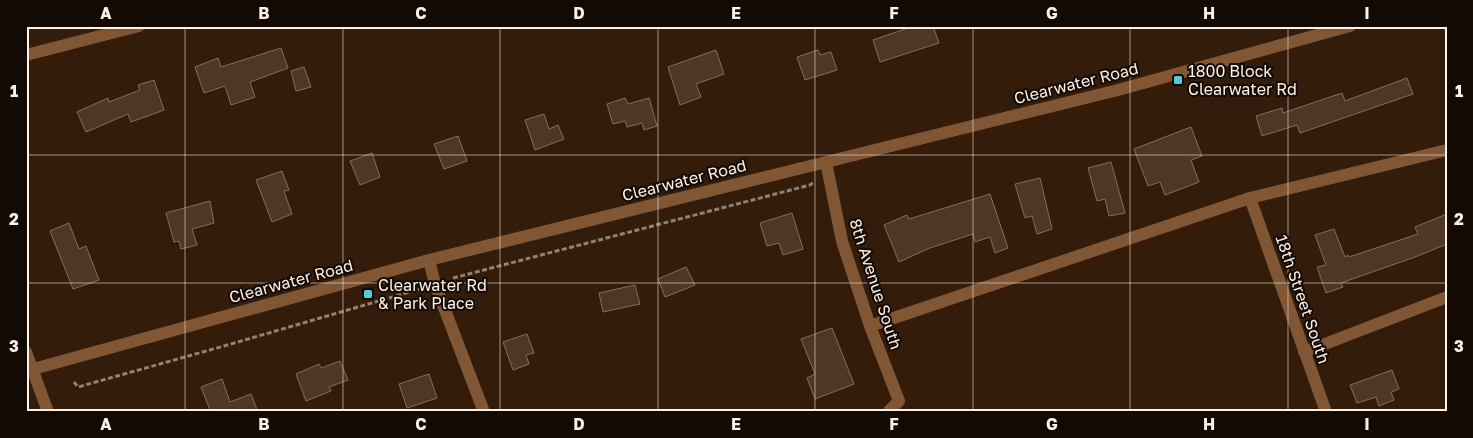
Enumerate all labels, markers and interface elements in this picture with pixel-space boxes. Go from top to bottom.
text: A [100,3,112,23]
text: B [258,3,270,23]
text: C [415,3,427,23]
text: D [573,3,585,23]
text: E [731,3,741,23]
text: F [889,3,899,23]
text: G [1046,3,1058,23]
text: H [1203,3,1215,23]
text: I [1364,3,1370,23]
street label: Clearwater Road [1012,58,1140,108]
place label: 1800 Block Clearwater Rd [1188,61,1297,99]
marker: 1800 Block Clearwater Rd [1172,74,1184,86]
text: 1 [10,81,18,101]
text: 1 [1455,81,1463,101]
street label: Clearwater Road [620,155,748,205]
text: 2 [9,209,19,229]
text: 2 [1454,209,1464,229]
street label: 8th Avenue South [845,216,907,352]
street label: 18th Street South [1272,232,1334,366]
street label: Clearwater Road [227,255,355,307]
place label: Clearwater Rd & Park Place [378,275,487,313]
marker: Clearwater Rd & Park Place [362,288,374,300]
text: 3 [9,336,19,356]
text: 3 [1454,336,1464,356]
text: A [100,414,112,434]
text: B [258,414,270,434]
text: C [415,414,427,434]
text: D [573,414,585,434]
text: E [731,414,741,434]
text: F [889,414,899,434]
text: G [1046,414,1058,434]
text: H [1203,414,1215,434]
text: I [1364,414,1370,434]

